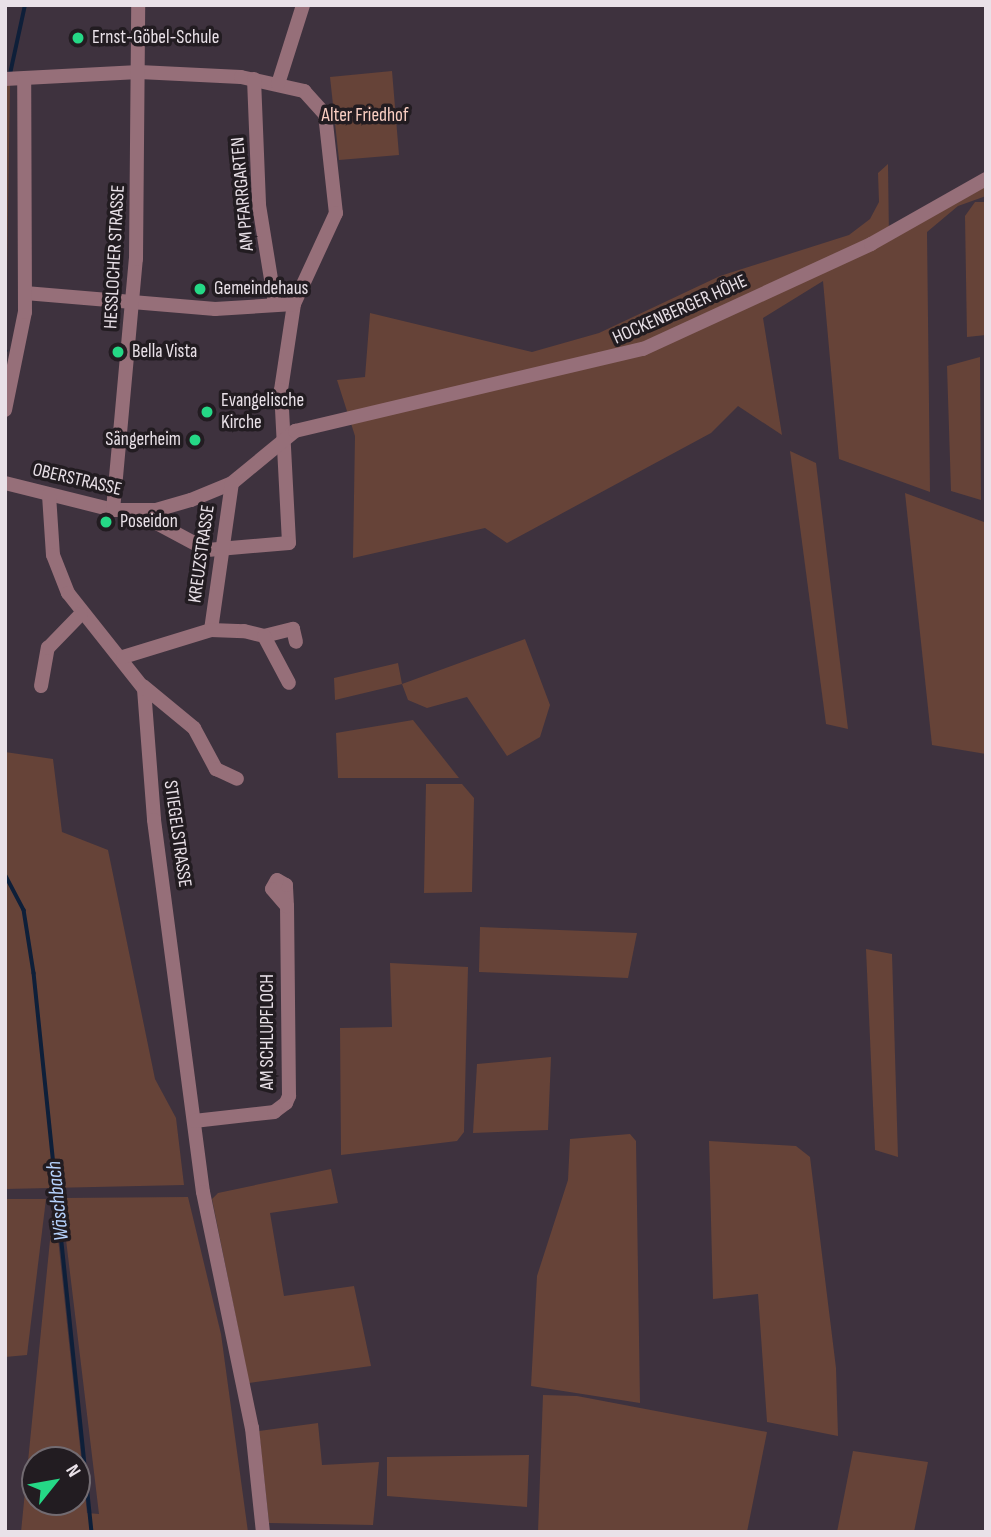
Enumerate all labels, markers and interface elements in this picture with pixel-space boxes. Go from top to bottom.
place label: Ernst-Göbel-Schule [92,27,219,49]
marker: Ernst-Göbel-Schule [70,30,86,46]
park label: Alter Friedhof [322,105,408,127]
street label: AM PFARRGARTEN [227,136,259,252]
street label: HESSLOCHER STRASSE [100,184,130,330]
street label: HOCKENBERGER HÖHE [609,270,751,350]
place label: Gemeindehaus [214,278,308,300]
marker: Gemeindehaus [192,281,208,297]
place label: Bella Vista [132,341,197,363]
marker: Bella Vista [110,344,126,360]
place label: Evangelische Kirche [221,390,304,434]
marker: Evangelische Kirche [199,404,215,420]
place label: Sängerheim [105,429,181,451]
marker: Sängerheim [187,432,203,448]
street label: OBERSTRASSE [30,459,124,501]
street label: KREUZSTRASSE [184,504,220,604]
place label: Poseidon [120,511,178,533]
marker: Poseidon [98,514,114,530]
street label: STIEGELSTRASSE [158,779,196,889]
street label: AM SCHLUPFLOCH [257,974,279,1090]
water label: Wäschbach [41,1160,75,1242]
north arrow [21,1446,91,1516]
text: N [60,1461,85,1481]

